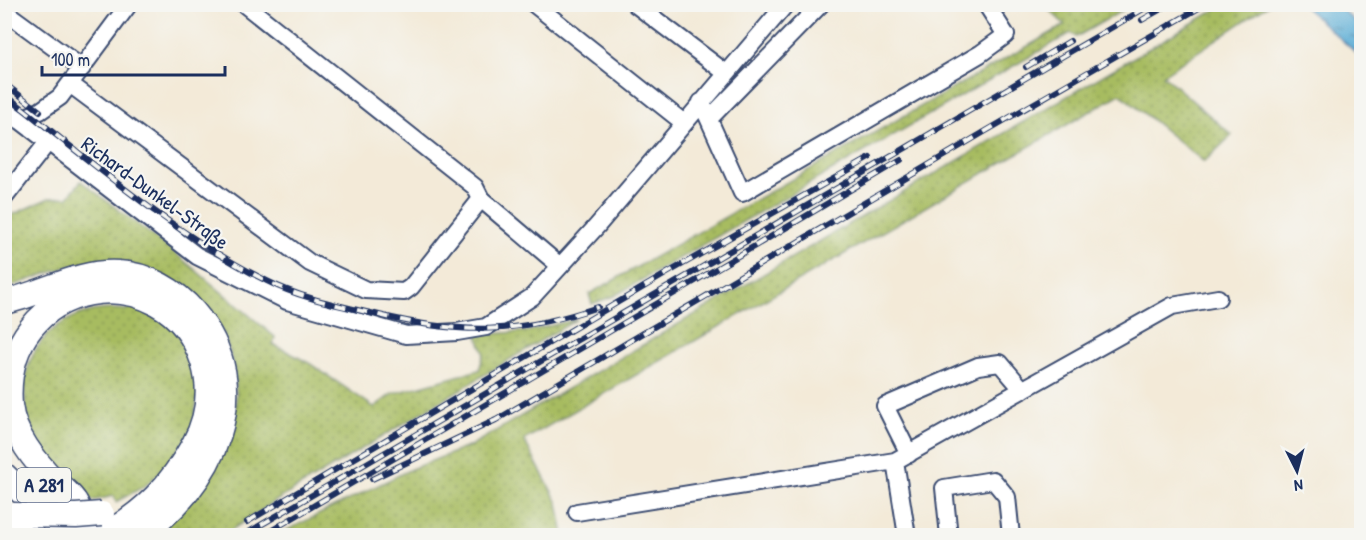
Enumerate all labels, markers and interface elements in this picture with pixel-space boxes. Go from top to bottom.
scale bar [42,39,225,77]
text: 100 m [51,47,90,72]
street label: Richard-Dunkel-Straße [76,129,235,256]
north arrow [1267,441,1327,501]
road number: A 281 [17,468,71,502]
text: N [1293,475,1304,497]

